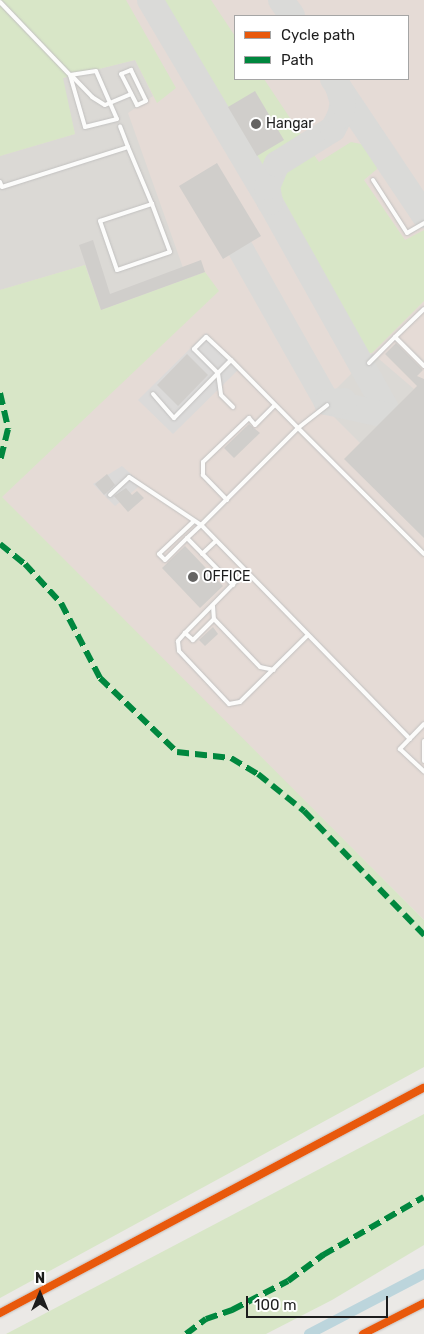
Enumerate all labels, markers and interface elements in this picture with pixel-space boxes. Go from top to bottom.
legend [234,15,409,80]
text: Cycle path [281,26,355,44]
text: Path [281,51,314,69]
place label: Hangar [266,116,314,132]
marker: Hangar [250,118,262,130]
place label: OFFICE [203,569,250,585]
marker: OFFICE [187,571,199,583]
north arrow [15,1269,65,1319]
text: N [35,1270,45,1287]
scale bar [249,1286,392,1318]
text: 100 m [254,1296,296,1314]

